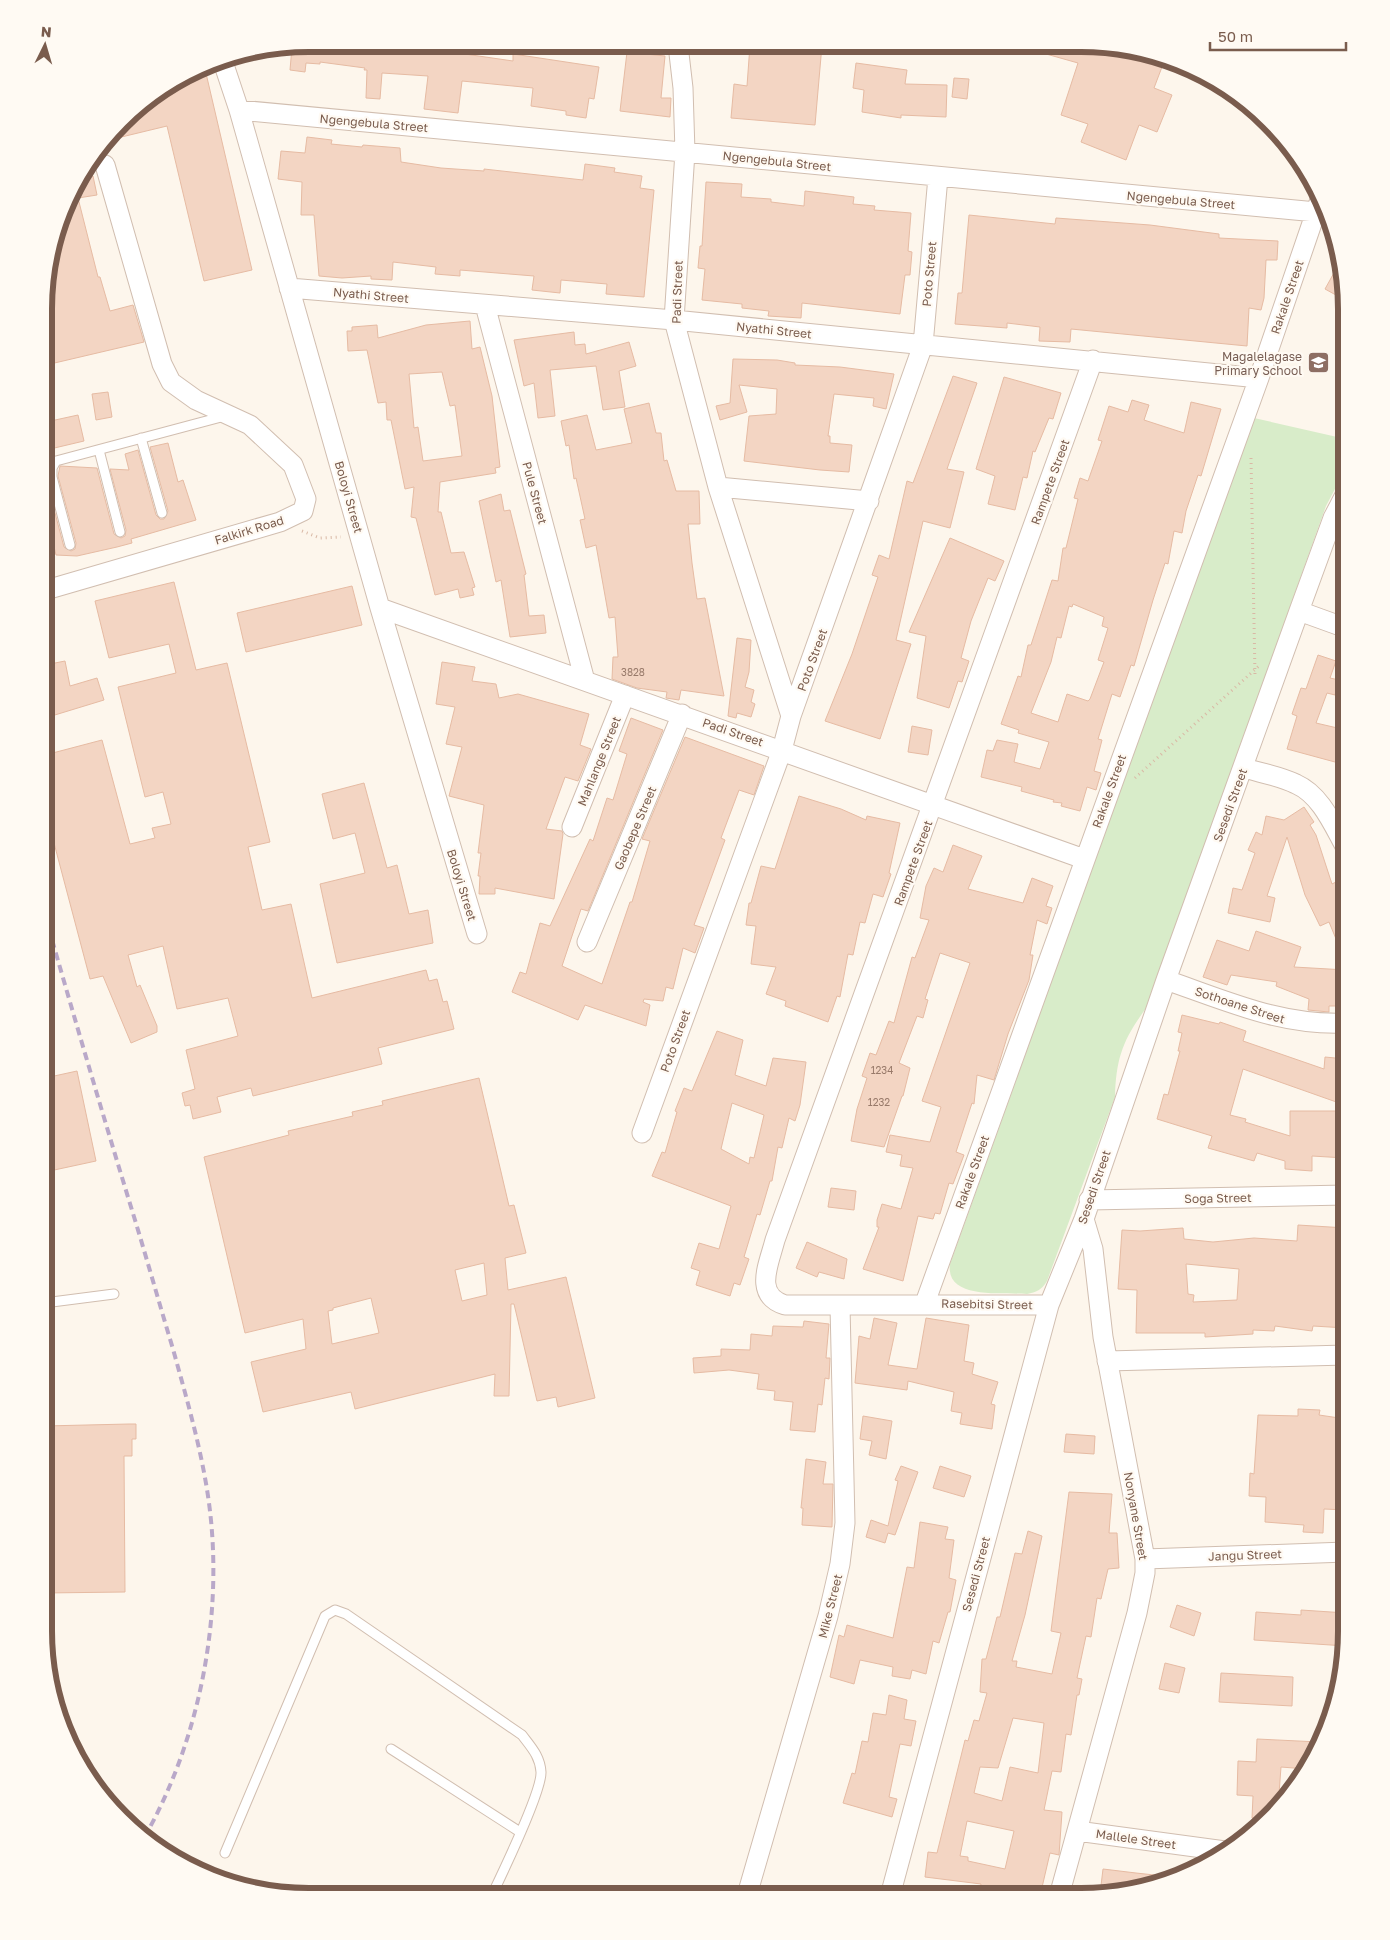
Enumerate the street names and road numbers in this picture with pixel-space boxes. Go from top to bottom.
street label: Ngengebula Street [319,111,429,135]
street label: Ngengebula Street [722,148,832,174]
street label: Ngengebula Street [1126,188,1236,212]
street label: Poto Street [919,241,939,307]
street label: Rakale Street [1267,258,1307,336]
street label: Padi Street [668,260,686,324]
street label: Nyathi Street [332,284,410,306]
street label: Nyathi Street [735,319,813,341]
street label: Rampete Street [1028,437,1073,527]
street label: Boloyi Street [332,459,367,535]
street label: Pule Street [519,460,551,526]
street label: Falkirk Road [213,512,285,548]
street label: Poto Street [794,626,830,693]
street label: Mahlange Street [574,714,624,808]
street label: Padi Street [700,715,766,750]
street label: Rakale Street [1089,752,1129,830]
street label: Sesedi Street [1210,766,1250,844]
street label: Gaobepe Street [611,784,659,872]
street label: Rampete Street [891,818,936,908]
street label: Boloyi Street [444,847,480,923]
street label: Sothoane Street [1193,983,1287,1027]
street label: Poto Street [657,1007,693,1074]
street label: Rakale Street [952,1133,992,1211]
street label: Sesedi Street [1074,1148,1114,1226]
street label: Soga Street [1184,1190,1252,1206]
street label: Rasebitsi Street [941,1296,1033,1312]
street label: Nonyane Street [1121,1471,1151,1562]
street label: Sesedi Street [959,1535,993,1613]
street label: Jangu Street [1208,1546,1282,1564]
street label: Mike Street [815,1572,845,1640]
street label: Mallele Street [1095,1826,1177,1852]

